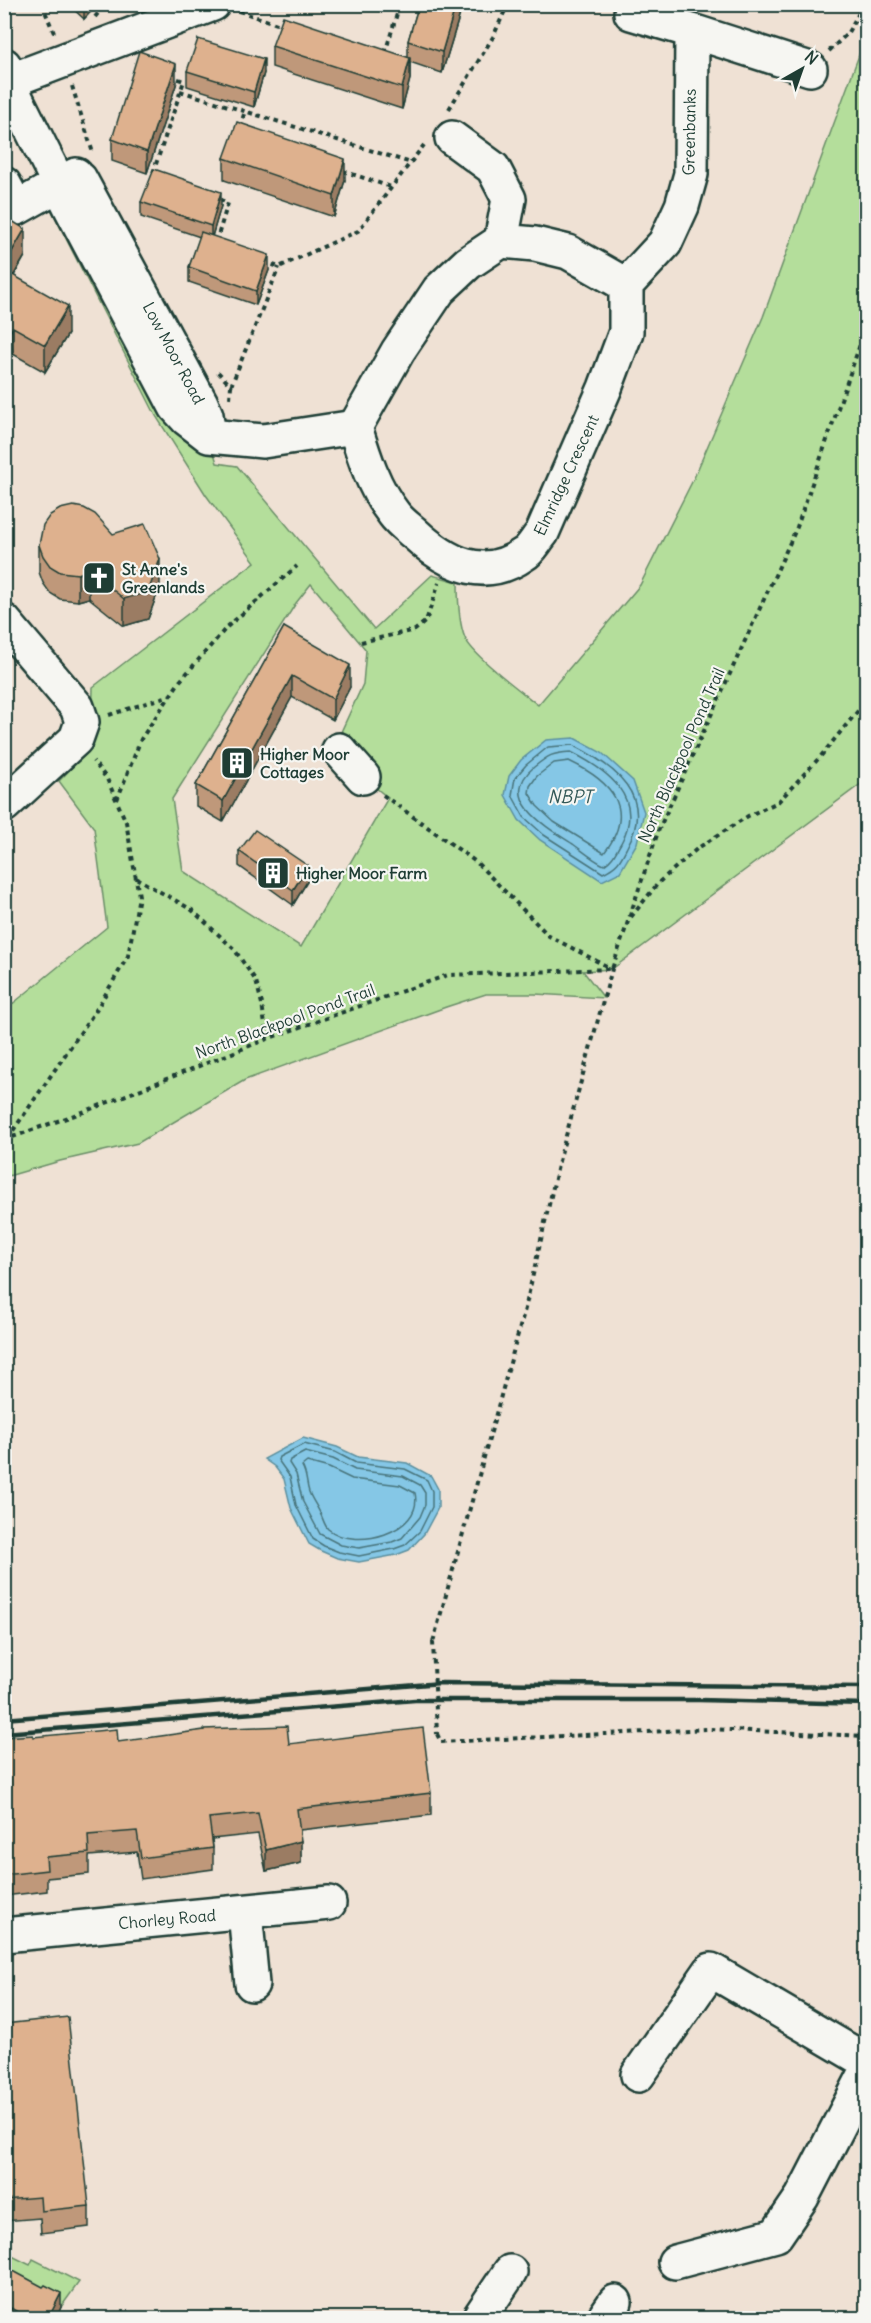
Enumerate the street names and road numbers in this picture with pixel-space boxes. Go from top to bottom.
street label: Greenbanks [678,88,700,176]
street label: Low Moor Road [139,299,209,407]
street label: Elmridge Crescent [529,411,603,539]
street label: North Blackpool Pond Trail [633,664,729,846]
street label: North Blackpool Pond Trail [193,979,377,1063]
street label: Chorley Road [117,1905,217,1933]

